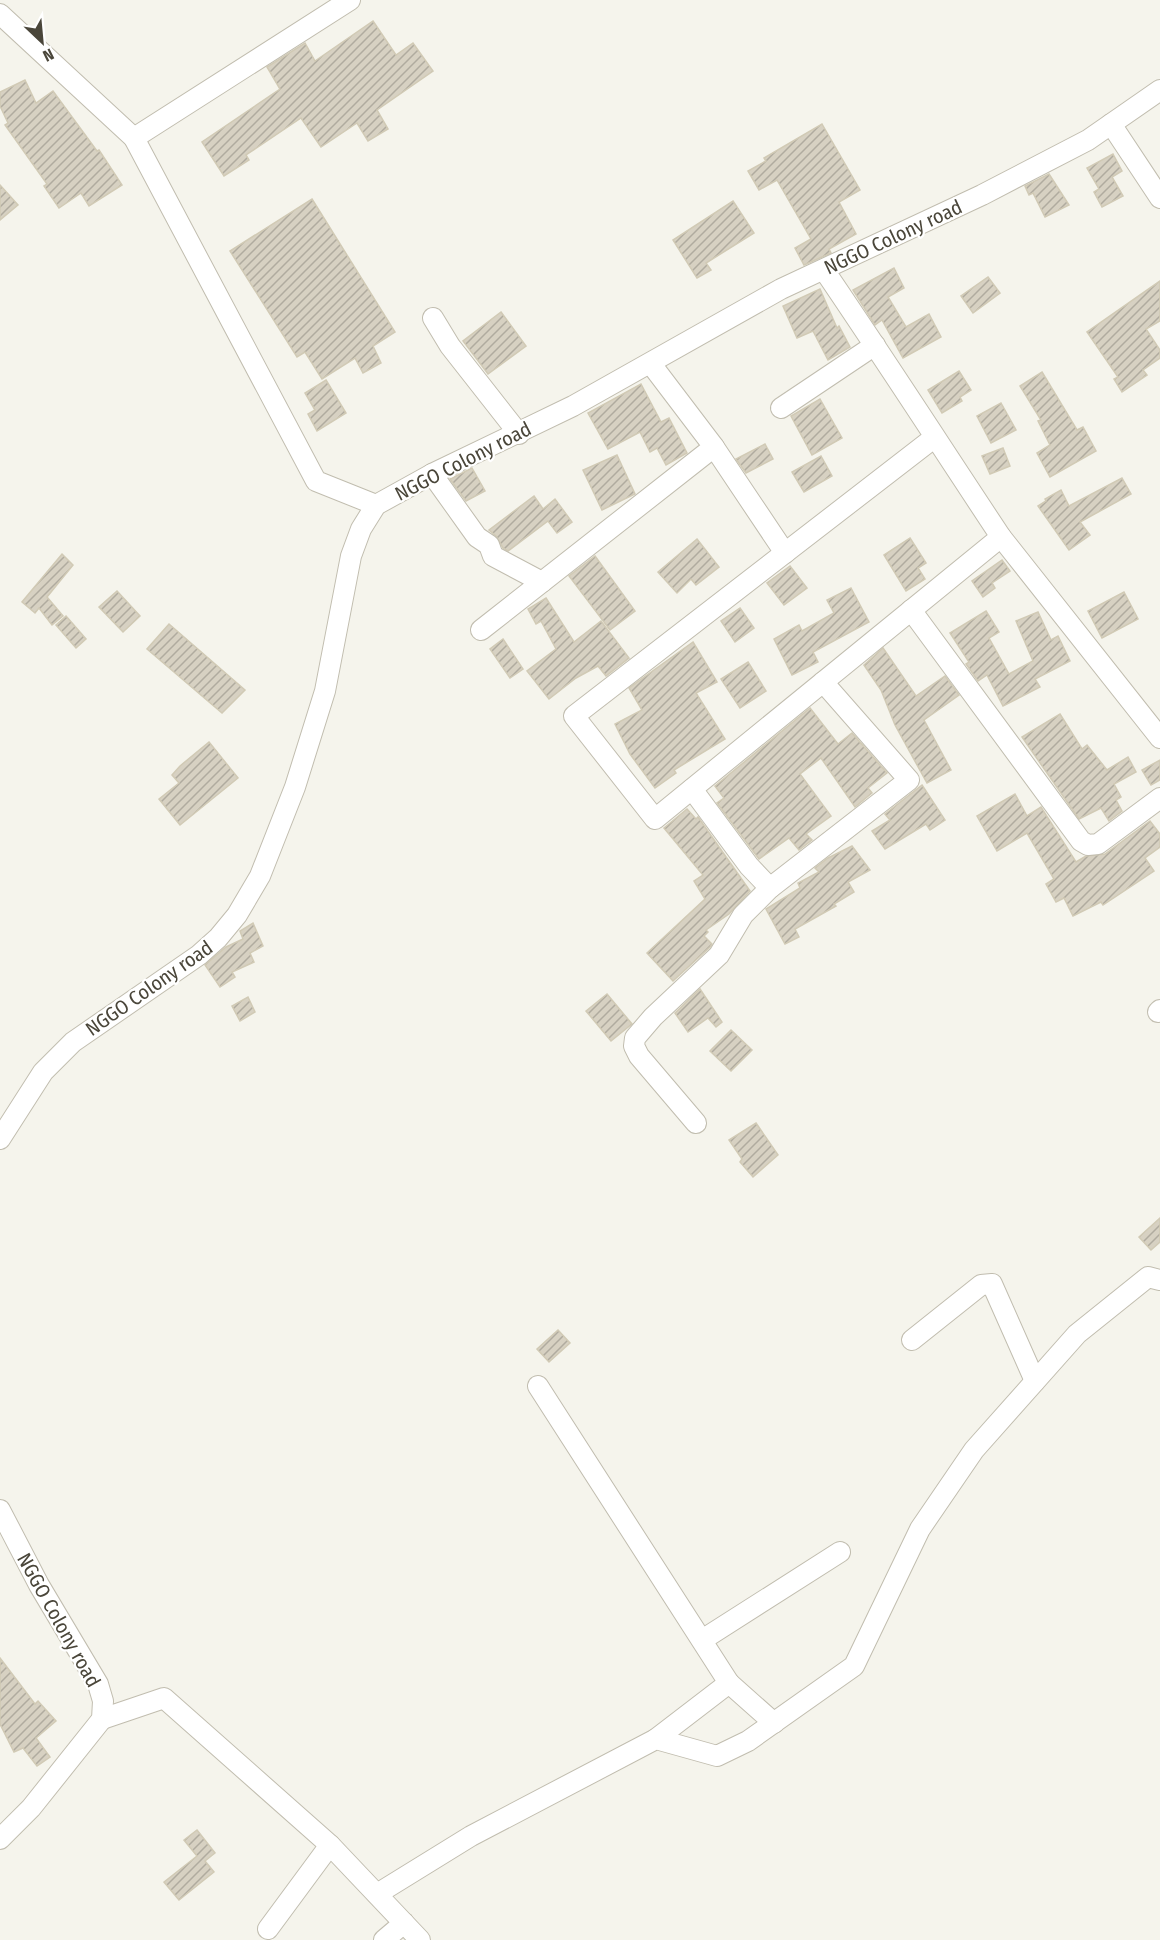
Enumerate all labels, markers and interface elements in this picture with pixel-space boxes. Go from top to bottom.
north arrow [12,12,72,72]
text: N [40,44,57,66]
street label: NGGO Colony road [820,195,966,279]
street label: NGGO Colony road [391,416,535,506]
street label: NGGO Colony road [81,935,217,1041]
street label: NGGO Colony road [12,1549,106,1691]

